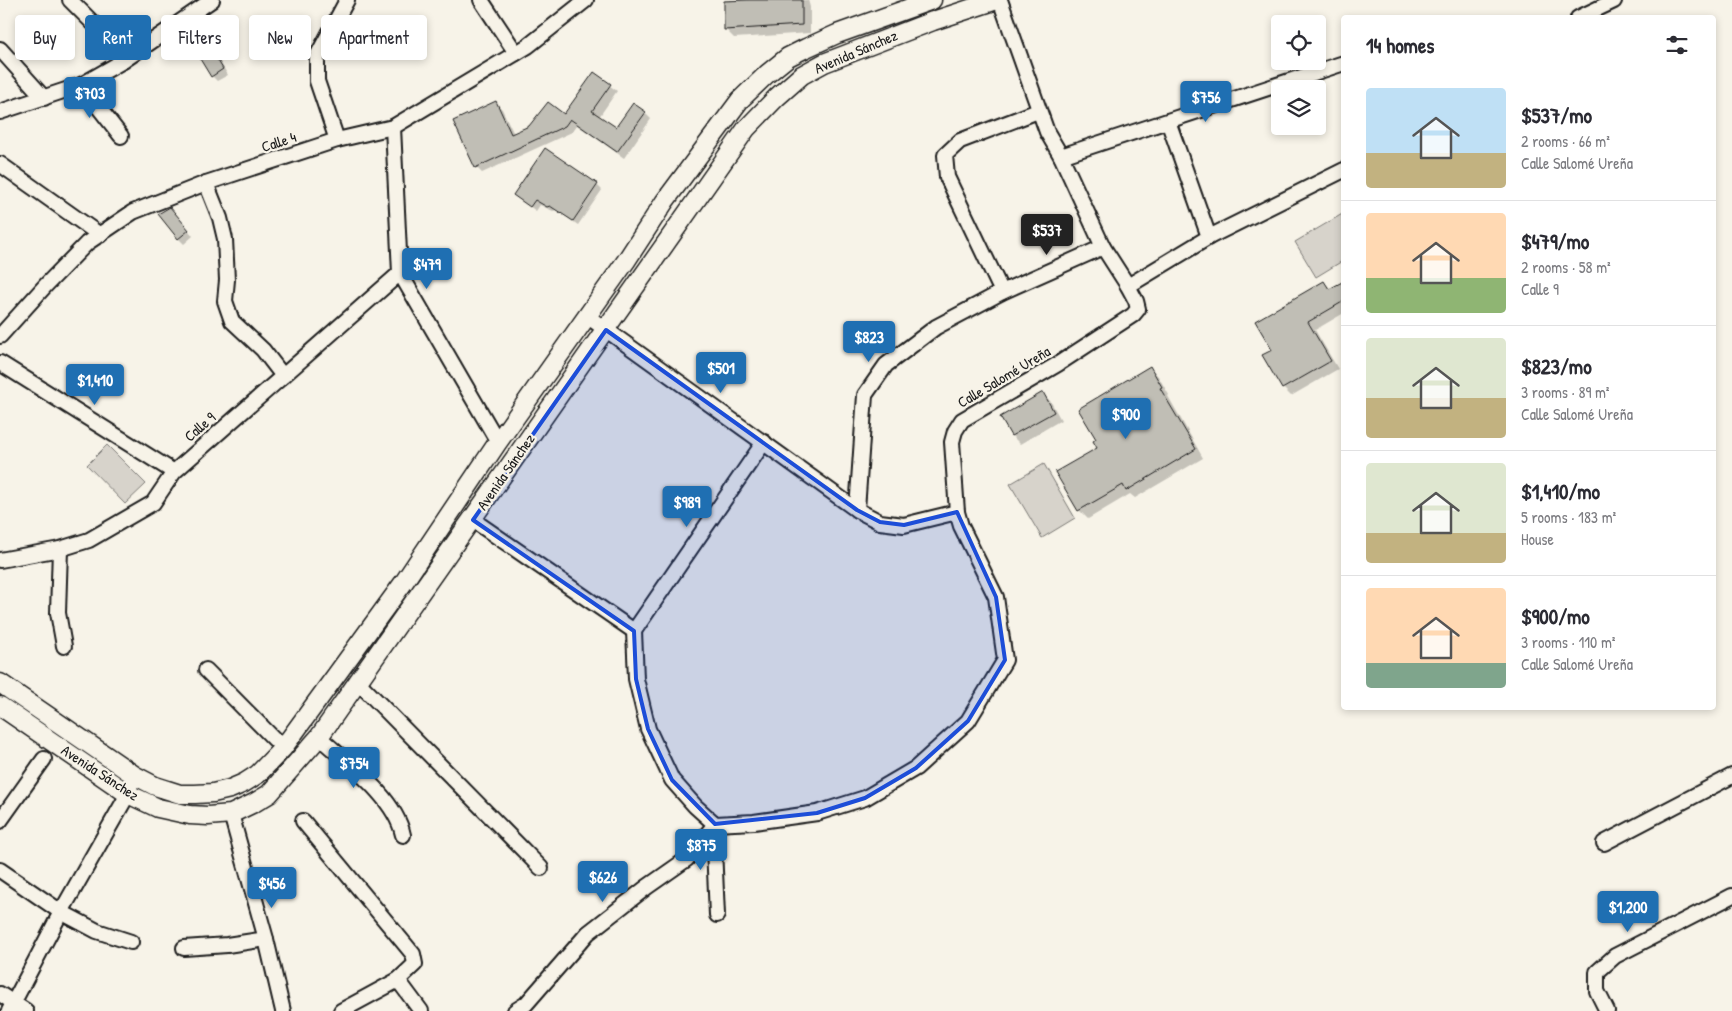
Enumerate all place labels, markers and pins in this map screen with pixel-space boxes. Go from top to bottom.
pin: $703 [60,76,120,119]
pin: $756 [1176,80,1236,123]
pin: $537 [1017,214,1077,256]
pin: $479 [397,248,457,290]
pin: $823 [839,320,899,363]
pin: $501 [691,352,751,394]
pin: $1,410 [54,364,136,406]
pin: $900 [1096,398,1156,440]
pin: $989 [657,486,717,528]
pin: $754 [324,746,384,789]
pin: $875 [671,828,731,871]
pin: $626 [573,860,633,903]
pin: $456 [242,866,302,909]
pin: $1,200 [1587,890,1669,933]

